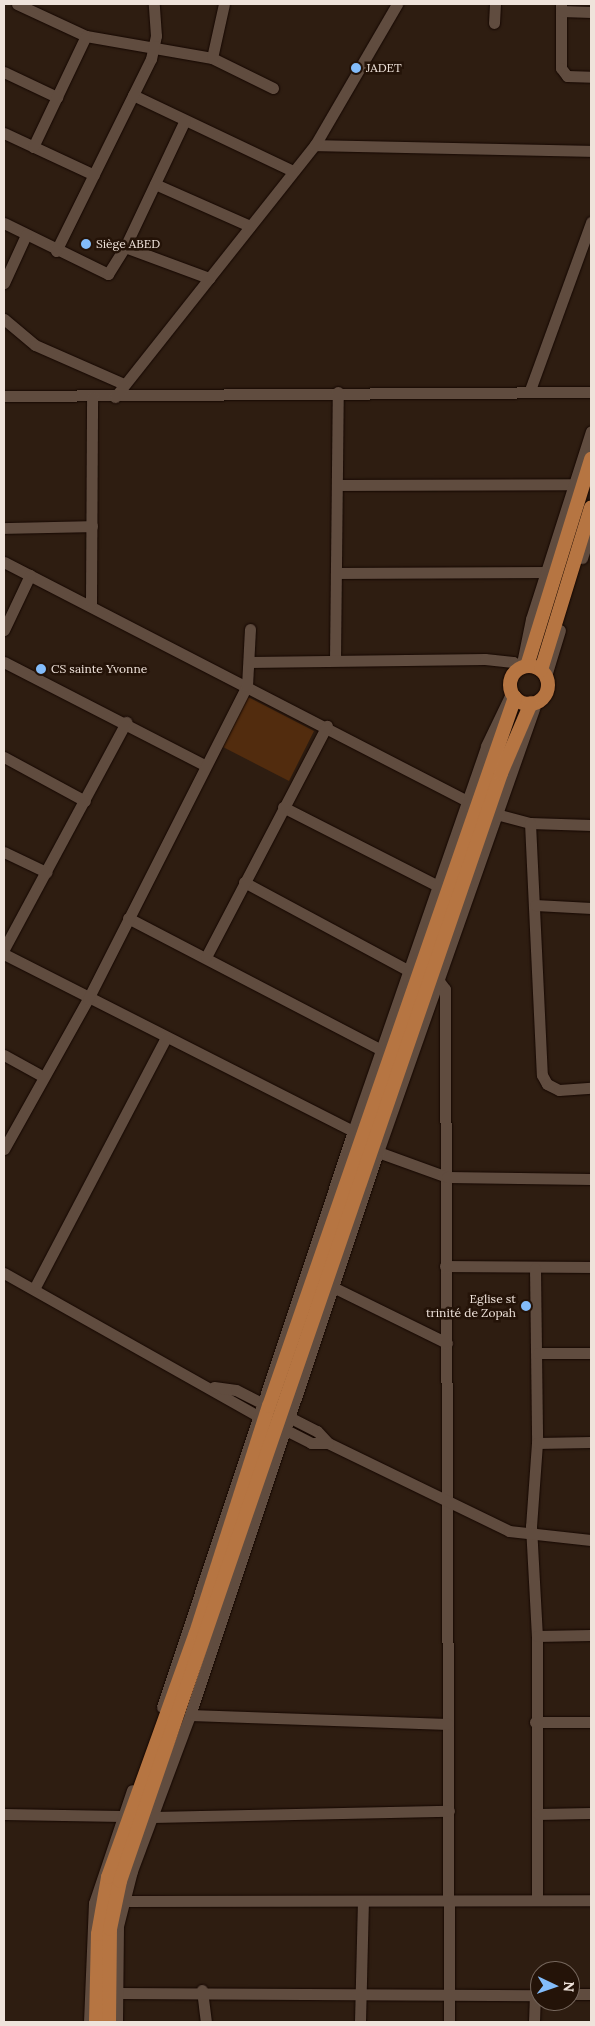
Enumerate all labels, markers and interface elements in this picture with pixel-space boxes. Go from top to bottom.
place label: JADET [366,61,402,75]
marker: JADET [350,62,362,74]
place label: Siège ABED [96,237,160,251]
marker: Siège ABED [80,238,92,250]
place label: CS sainte Yvonne [51,662,147,676]
marker: CS sainte Yvonne [35,663,47,675]
place label: Eglise st trinité de Zopah [426,1292,516,1320]
marker: Eglise st trinité de Zopah [520,1300,532,1312]
north arrow [530,1961,580,2011]
text: N [560,1981,578,1993]

